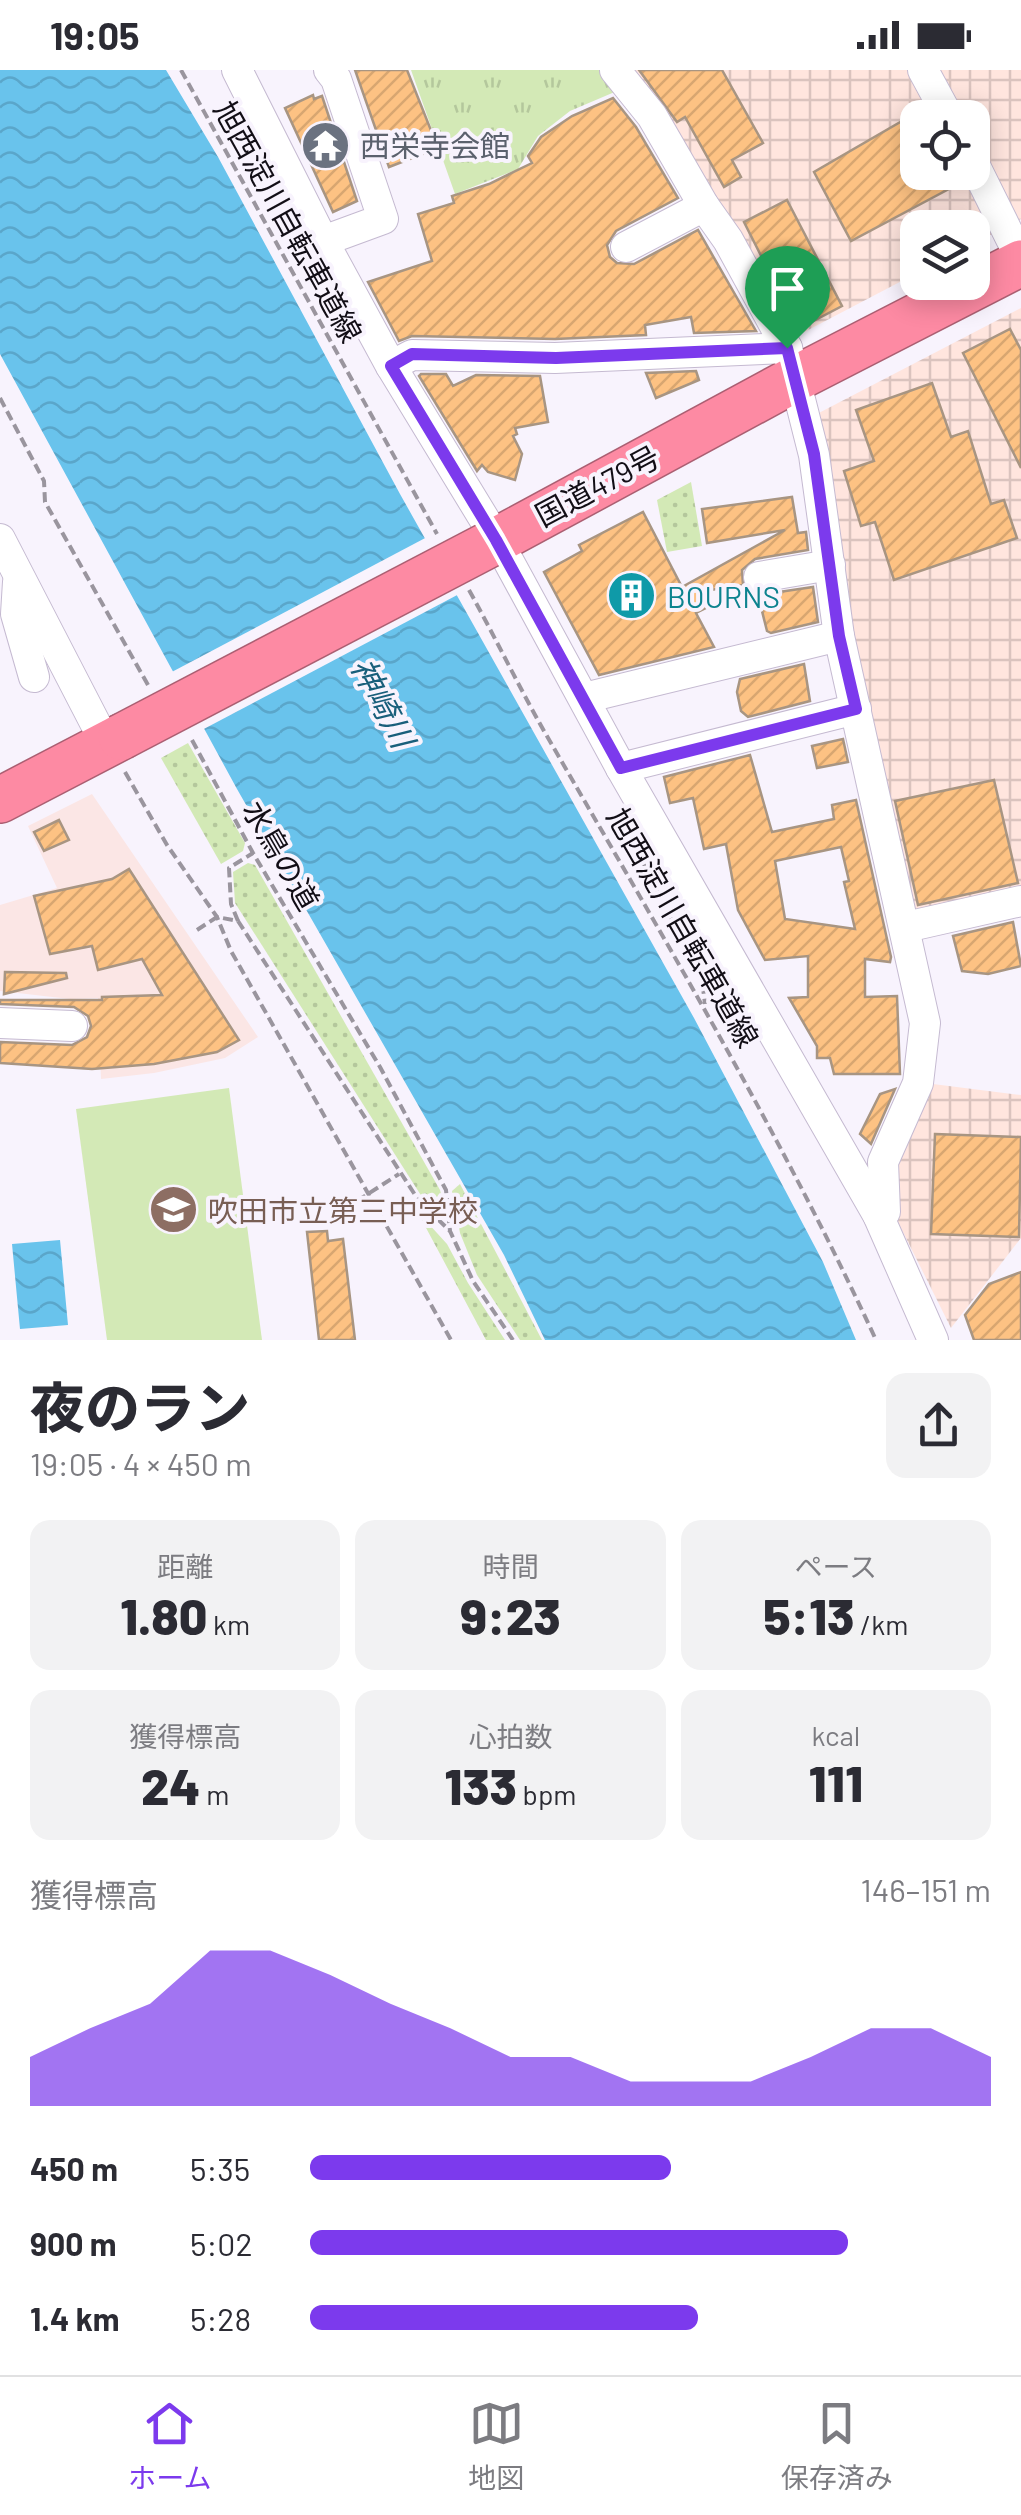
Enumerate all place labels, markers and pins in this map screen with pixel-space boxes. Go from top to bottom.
temple icon: 西栄寺会館 [299,119,351,171]
place label: 西栄寺会館 [360,127,510,163]
pin [745,246,830,349]
building icon: BOURNS [606,570,658,622]
place label: BOURNS [667,578,780,614]
school or university icon: 吹田市立第三中学校 [147,1184,199,1236]
place label: 吹田市立第三中学校 [208,1192,478,1228]

